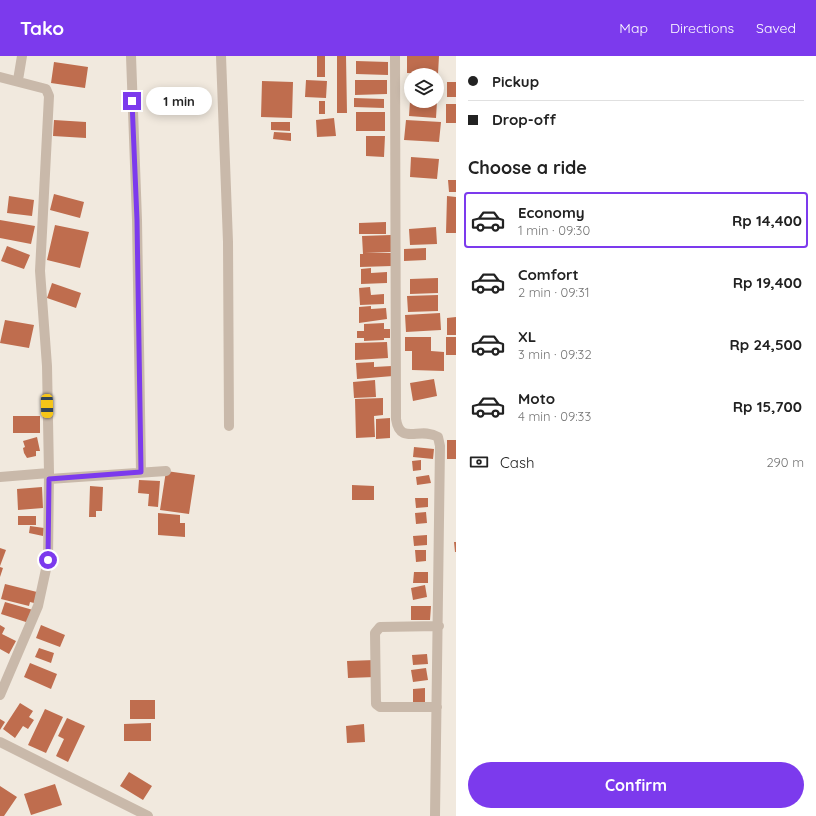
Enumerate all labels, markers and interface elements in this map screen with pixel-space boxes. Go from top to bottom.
text: Tako [20,16,64,40]
text: Map [619,19,648,37]
text: Directions [670,19,734,37]
text: Saved [756,19,796,37]
map controls [404,68,444,108]
button: layers [404,68,444,108]
text: Pickup [492,72,539,91]
callout: 1 min [146,87,212,115]
route end [123,92,141,110]
text: 1 min [163,93,195,109]
text: Drop-off [492,110,556,129]
text: Choose a ride [468,156,587,179]
icon: car [470,202,506,238]
text: Economy [518,203,585,222]
text: Rp 14,400 [732,211,802,230]
text: 1 min · 09:30 [518,222,590,238]
icon: car [470,264,506,300]
text: Comfort [518,265,579,284]
text: Rp 19,400 [733,273,802,292]
text: 2 min · 09:31 [518,284,590,300]
icon: car [470,326,506,362]
text: XL [518,327,536,346]
text: Rp 24,500 [730,335,802,354]
text: 3 min · 09:32 [518,346,592,362]
icon: car [470,388,506,424]
text: Moto [518,389,555,408]
car [41,394,53,418]
text: Rp 15,700 [733,397,802,416]
text: 4 min · 09:33 [518,408,591,424]
icon: cash [468,451,490,473]
text: Cash [500,453,534,472]
text: 290 m [766,454,804,470]
route start [39,551,57,569]
button: Confirm [468,762,804,808]

